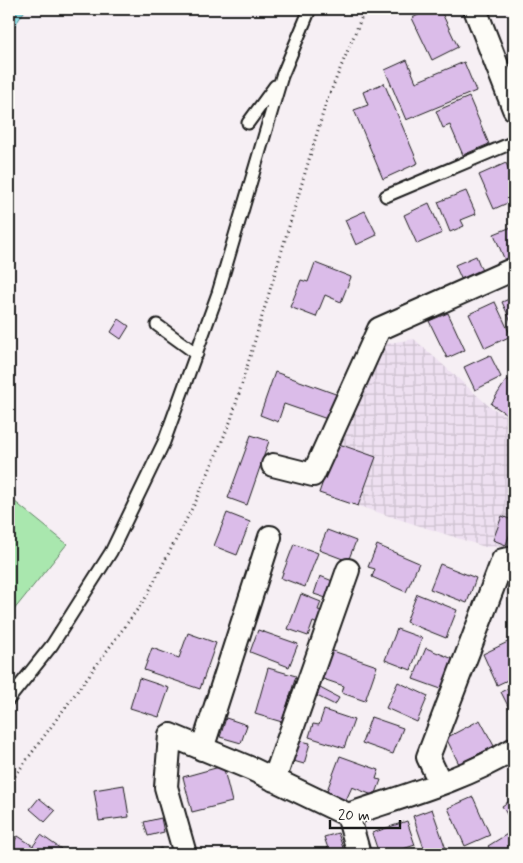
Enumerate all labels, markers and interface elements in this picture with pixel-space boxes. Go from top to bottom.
scale bar [330,798,400,830]
text: 20 m [338,806,370,826]

